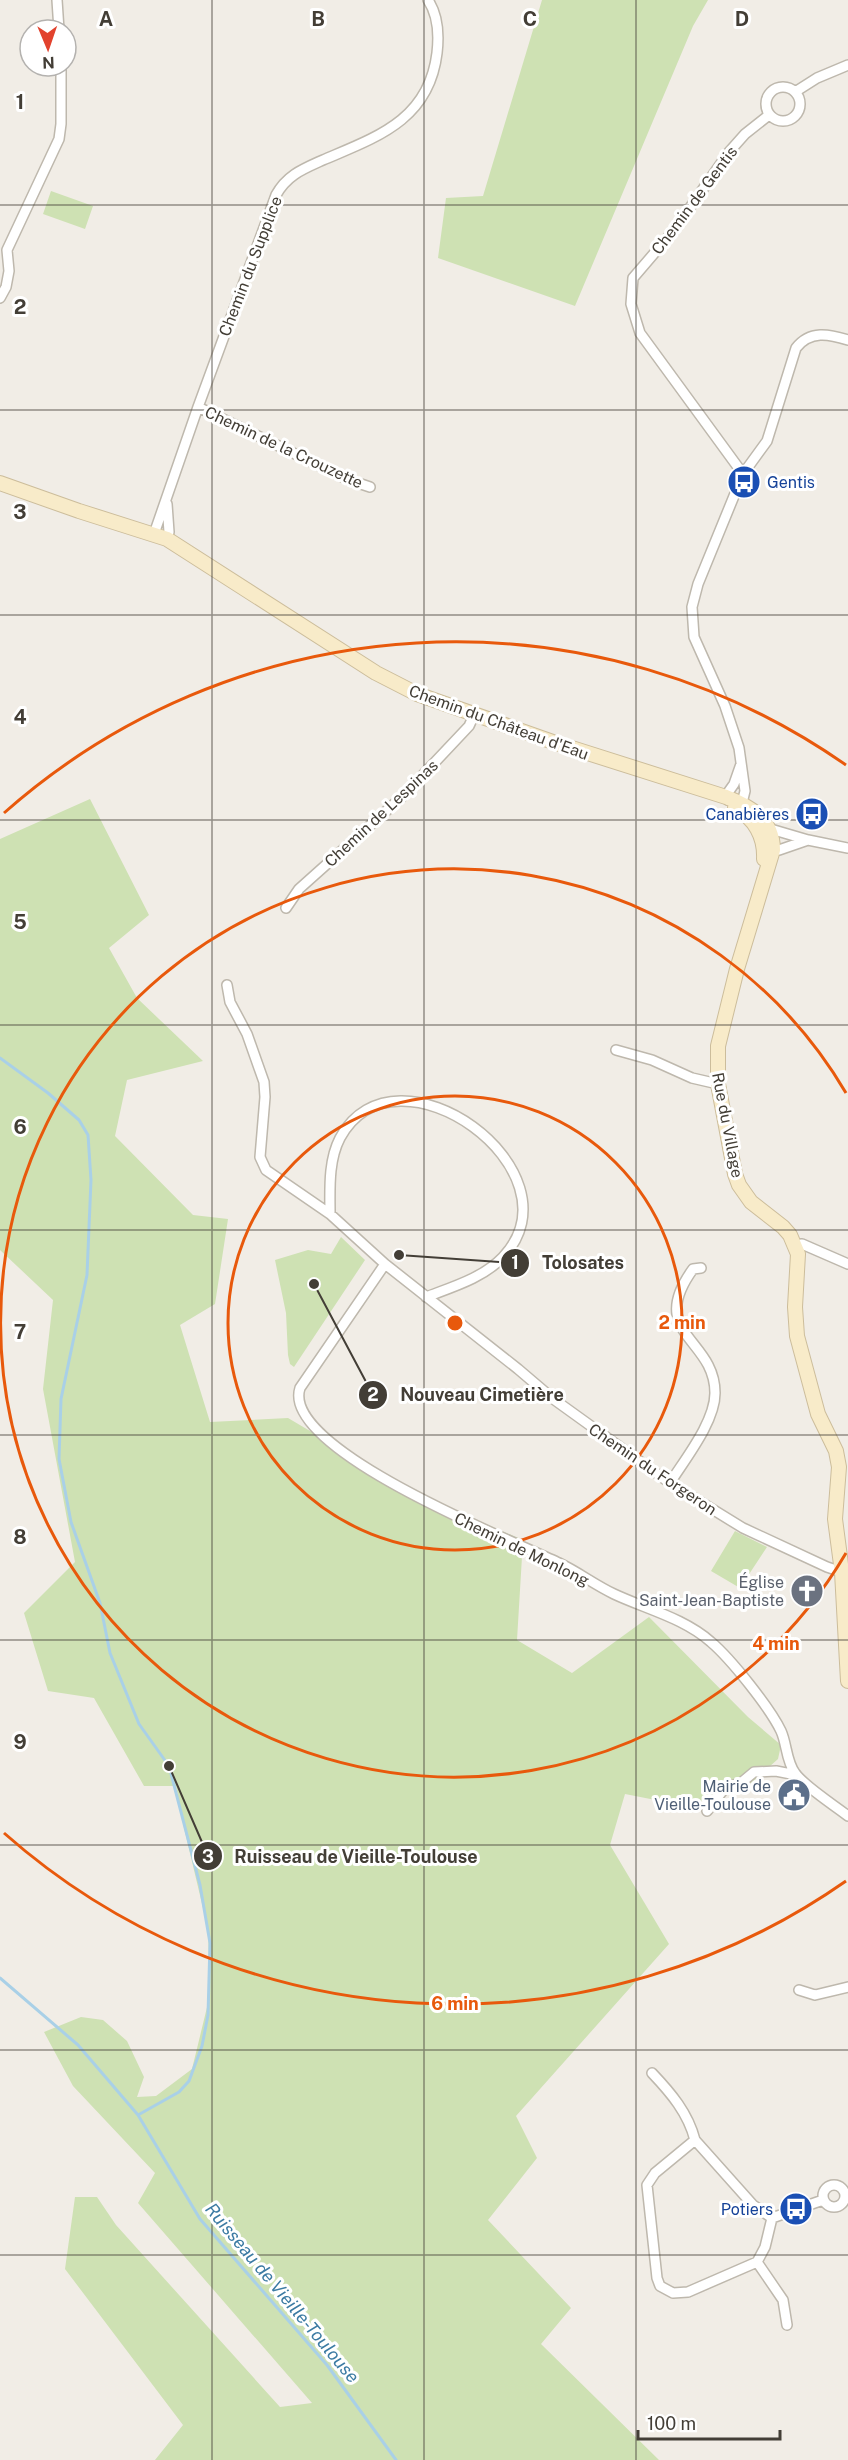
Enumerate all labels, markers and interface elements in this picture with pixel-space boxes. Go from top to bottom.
text: A [99,7,113,31]
text: B [311,7,325,31]
text: C [523,7,537,31]
text: D [735,7,749,31]
north arrow [18,18,78,78]
text: N [42,53,55,72]
text: 1 [16,90,24,114]
street label: Chemin de Gentis [648,142,741,258]
street label: Chemin du Supplice [215,193,286,339]
text: 2 [14,295,26,319]
street label: Chemin de la Crouzette [202,402,366,492]
bus stop icon: Gentis [726,464,762,500]
place label: Gentis [767,473,815,492]
text: 3 [13,500,27,524]
street label: Chemin du Château d'Eau [406,681,591,764]
text: 4 [13,705,27,729]
street label: Chemin de Lespinas [321,756,442,871]
bus stop icon: Canabières [794,796,830,832]
place label: Canabières [705,805,789,824]
text: 5 [13,910,27,934]
street label: Rue du Village [708,1071,747,1179]
text: 6 [13,1115,27,1139]
callout: Tolosates [500,1245,636,1281]
text: 1 [511,1252,519,1273]
text: Tolosates [542,1252,624,1273]
text: 2 min [658,1312,706,1333]
centre of rings [445,1313,465,1333]
text: 7 [14,1320,26,1344]
callout: Nouveau Cimetière [358,1377,576,1413]
text: 2 [367,1384,379,1405]
text: Nouveau Cimetière [400,1384,564,1405]
street label: Chemin du Forgeron [585,1420,720,1519]
street label: Chemin de Monlong [451,1509,592,1590]
text: 8 [13,1525,27,1549]
place label: Église Saint-Jean-Baptiste [639,1572,784,1610]
church icon: Église Saint-Jean-Baptiste [789,1573,825,1609]
text: 4 min [752,1633,800,1654]
text: 9 [13,1730,27,1754]
place label: Mairie de Vieille-Toulouse [654,1777,771,1814]
public building icon: Mairie de Vieille-Toulouse [776,1777,812,1813]
callout: Ruisseau de Vieille-Toulouse [193,1838,490,1874]
text: 3 [202,1846,214,1867]
text: Ruisseau de Vieille-Toulouse [234,1846,478,1867]
text: 6 min [431,1993,479,2014]
bus stop icon: Potiers [778,2191,814,2227]
water label: Ruisseau de Vieille-Toulouse [201,2199,364,2387]
place label: Potiers [721,2200,773,2219]
scale bar [638,2403,780,2441]
text: 100 m [647,2413,696,2434]

